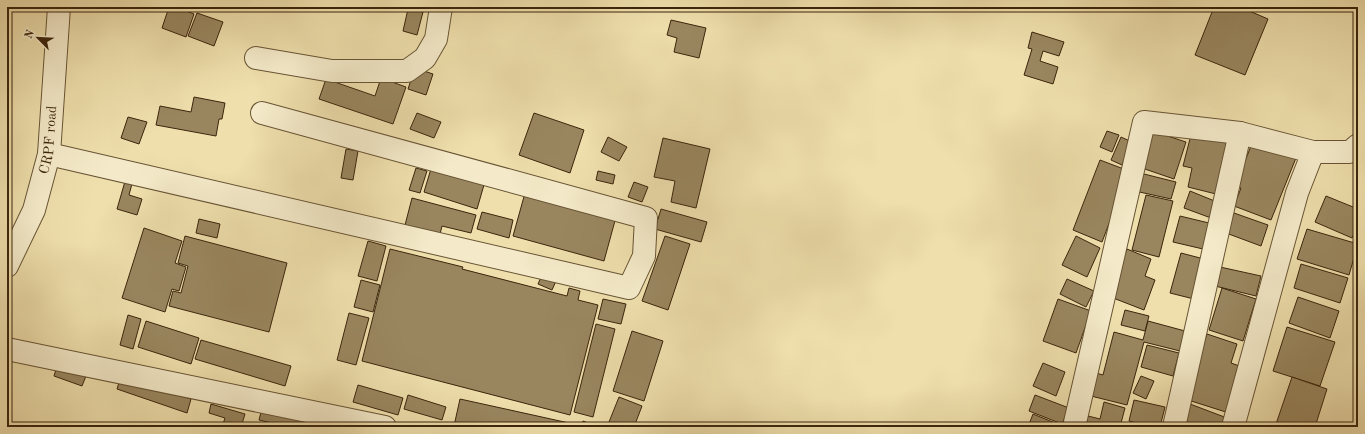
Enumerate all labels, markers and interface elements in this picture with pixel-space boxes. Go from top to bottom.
north arrow [18,18,58,58]
text: N [24,28,37,41]
street label: CRPF road [37,105,59,176]

